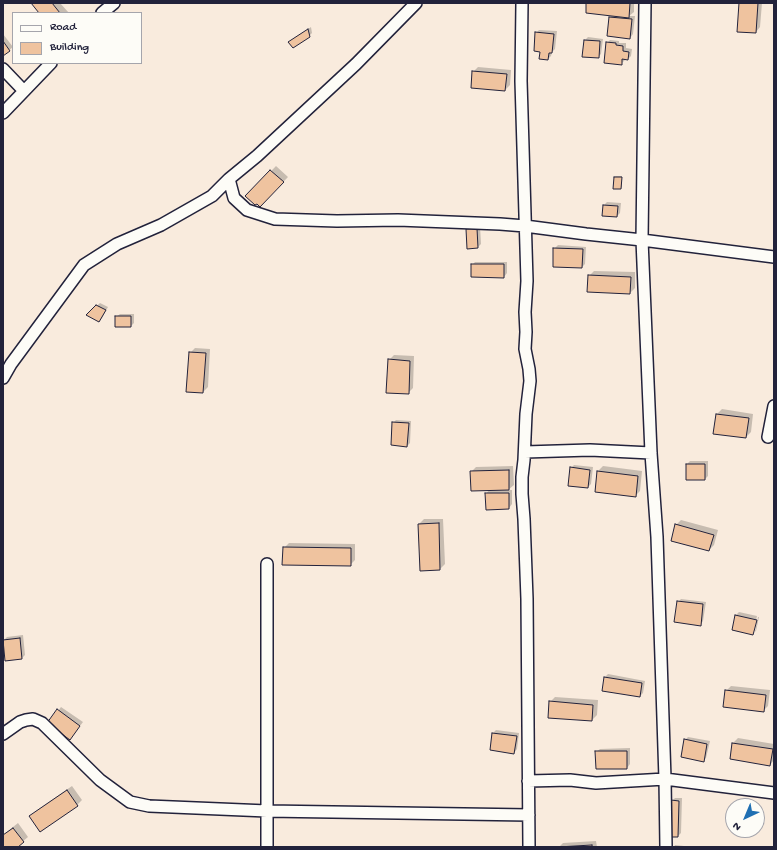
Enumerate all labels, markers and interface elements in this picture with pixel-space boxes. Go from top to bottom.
legend [12,12,142,64]
text: Road [50,21,76,35]
text: Building [50,41,89,55]
north arrow [725,798,765,838]
text: N [731,819,744,833]

